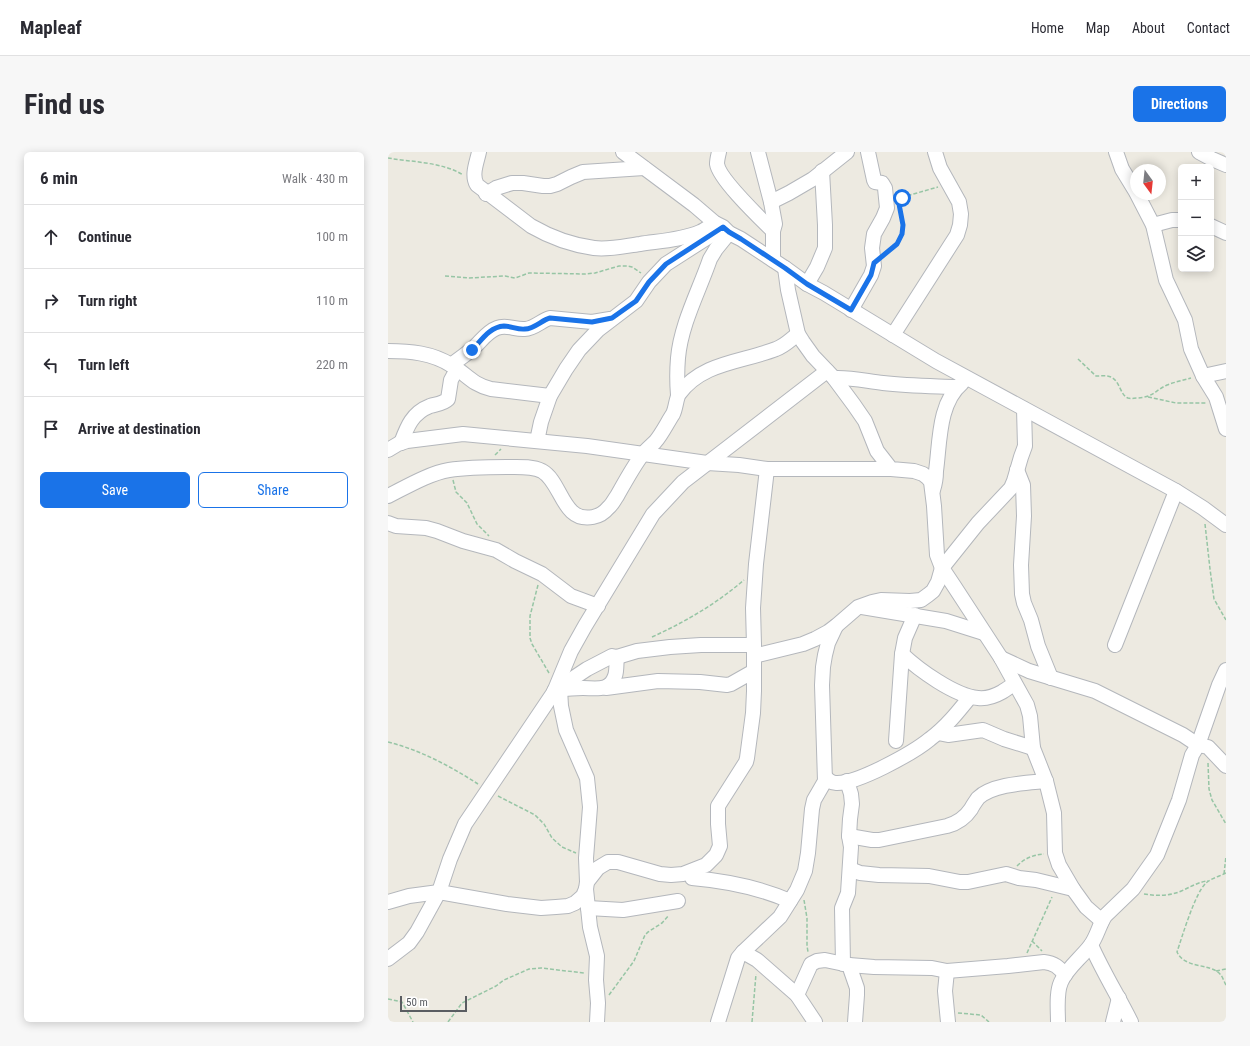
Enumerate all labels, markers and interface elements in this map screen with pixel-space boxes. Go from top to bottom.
text: Mapleaf [20,16,82,39]
text: Home [1031,20,1064,36]
text: Map [1086,20,1110,36]
text: About [1132,20,1165,36]
text: Contact [1187,20,1230,36]
button: Directions [1133,86,1226,122]
text: Find us [24,88,105,121]
north arrow [1130,164,1166,200]
map controls [1178,164,1214,272]
button: + [1178,164,1214,200]
text: 6 min [40,168,78,188]
text: Walk · 430 m [282,171,348,186]
route start [893,189,911,207]
button: − [1178,200,1214,236]
icon: ahead [40,226,62,248]
text: Continue [78,228,132,246]
text: 100 m [316,229,348,244]
button: layers [1178,236,1214,272]
icon: right [40,290,62,312]
text: Turn right [78,292,137,310]
text: 110 m [316,293,348,308]
route end [463,341,481,359]
icon: left [40,354,62,376]
text: Turn left [78,356,129,374]
text: 220 m [316,357,348,372]
icon: arrive [40,418,62,440]
text: Arrive at destination [78,420,201,438]
button: Save [40,472,190,508]
button: Share [198,472,348,508]
scale bar [400,994,467,1013]
text: 50 m [406,996,428,1009]

